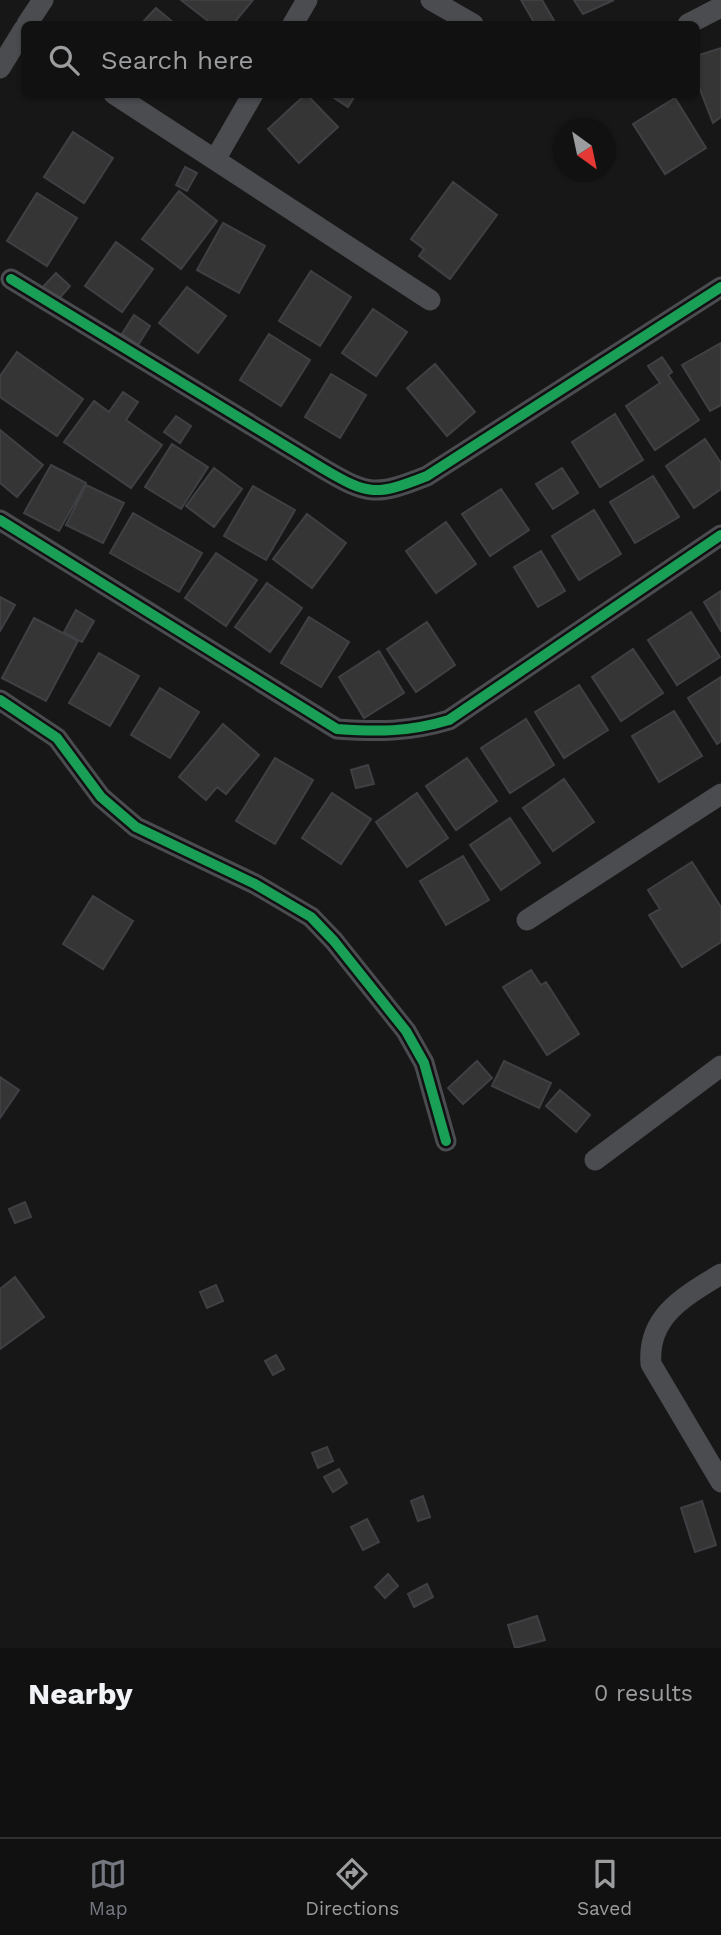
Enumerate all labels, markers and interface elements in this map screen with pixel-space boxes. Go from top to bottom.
search box [21,21,700,98]
icon: search [45,41,83,79]
text: Search here [101,45,253,75]
north arrow [553,119,616,182]
text: Nearby [28,1676,133,1711]
text: 0 results [594,1680,693,1707]
tab: Map [89,1855,128,1920]
tab: Directions [305,1855,399,1920]
tab: Saved [577,1855,632,1920]

